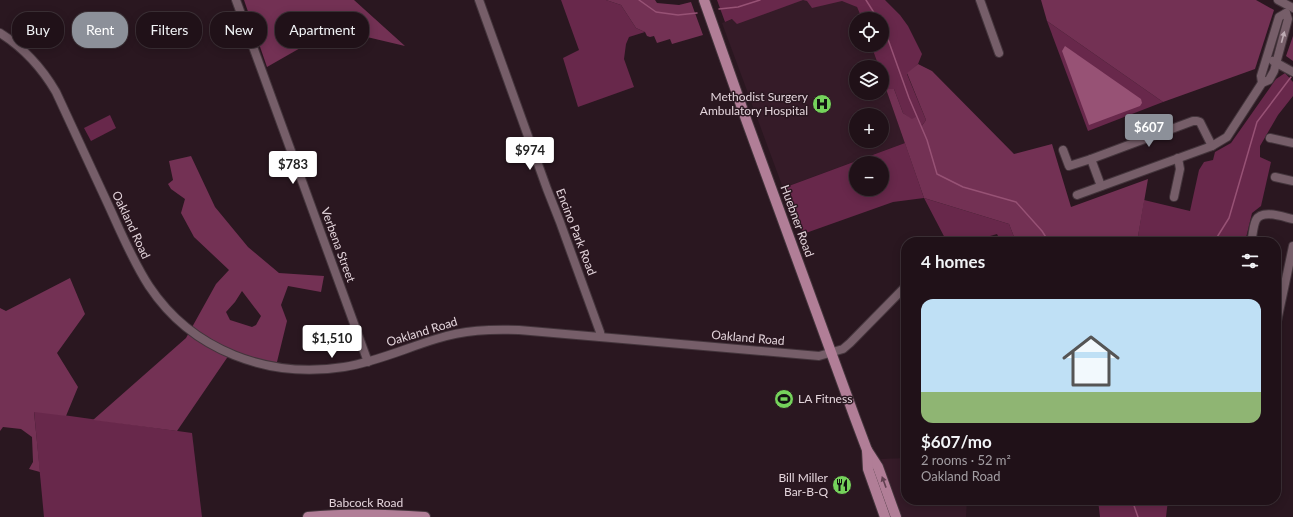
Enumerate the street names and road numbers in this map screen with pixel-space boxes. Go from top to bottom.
street label: Huebner Road [777,183,817,259]
street label: Encino Park Road [553,186,600,277]
street label: Oakland Road [109,188,154,261]
street label: Verbena Street [318,205,359,285]
street label: Oakland Road [385,314,459,349]
street label: Oakland Road [711,327,785,348]
street label: Babcock Road [329,495,403,510]

